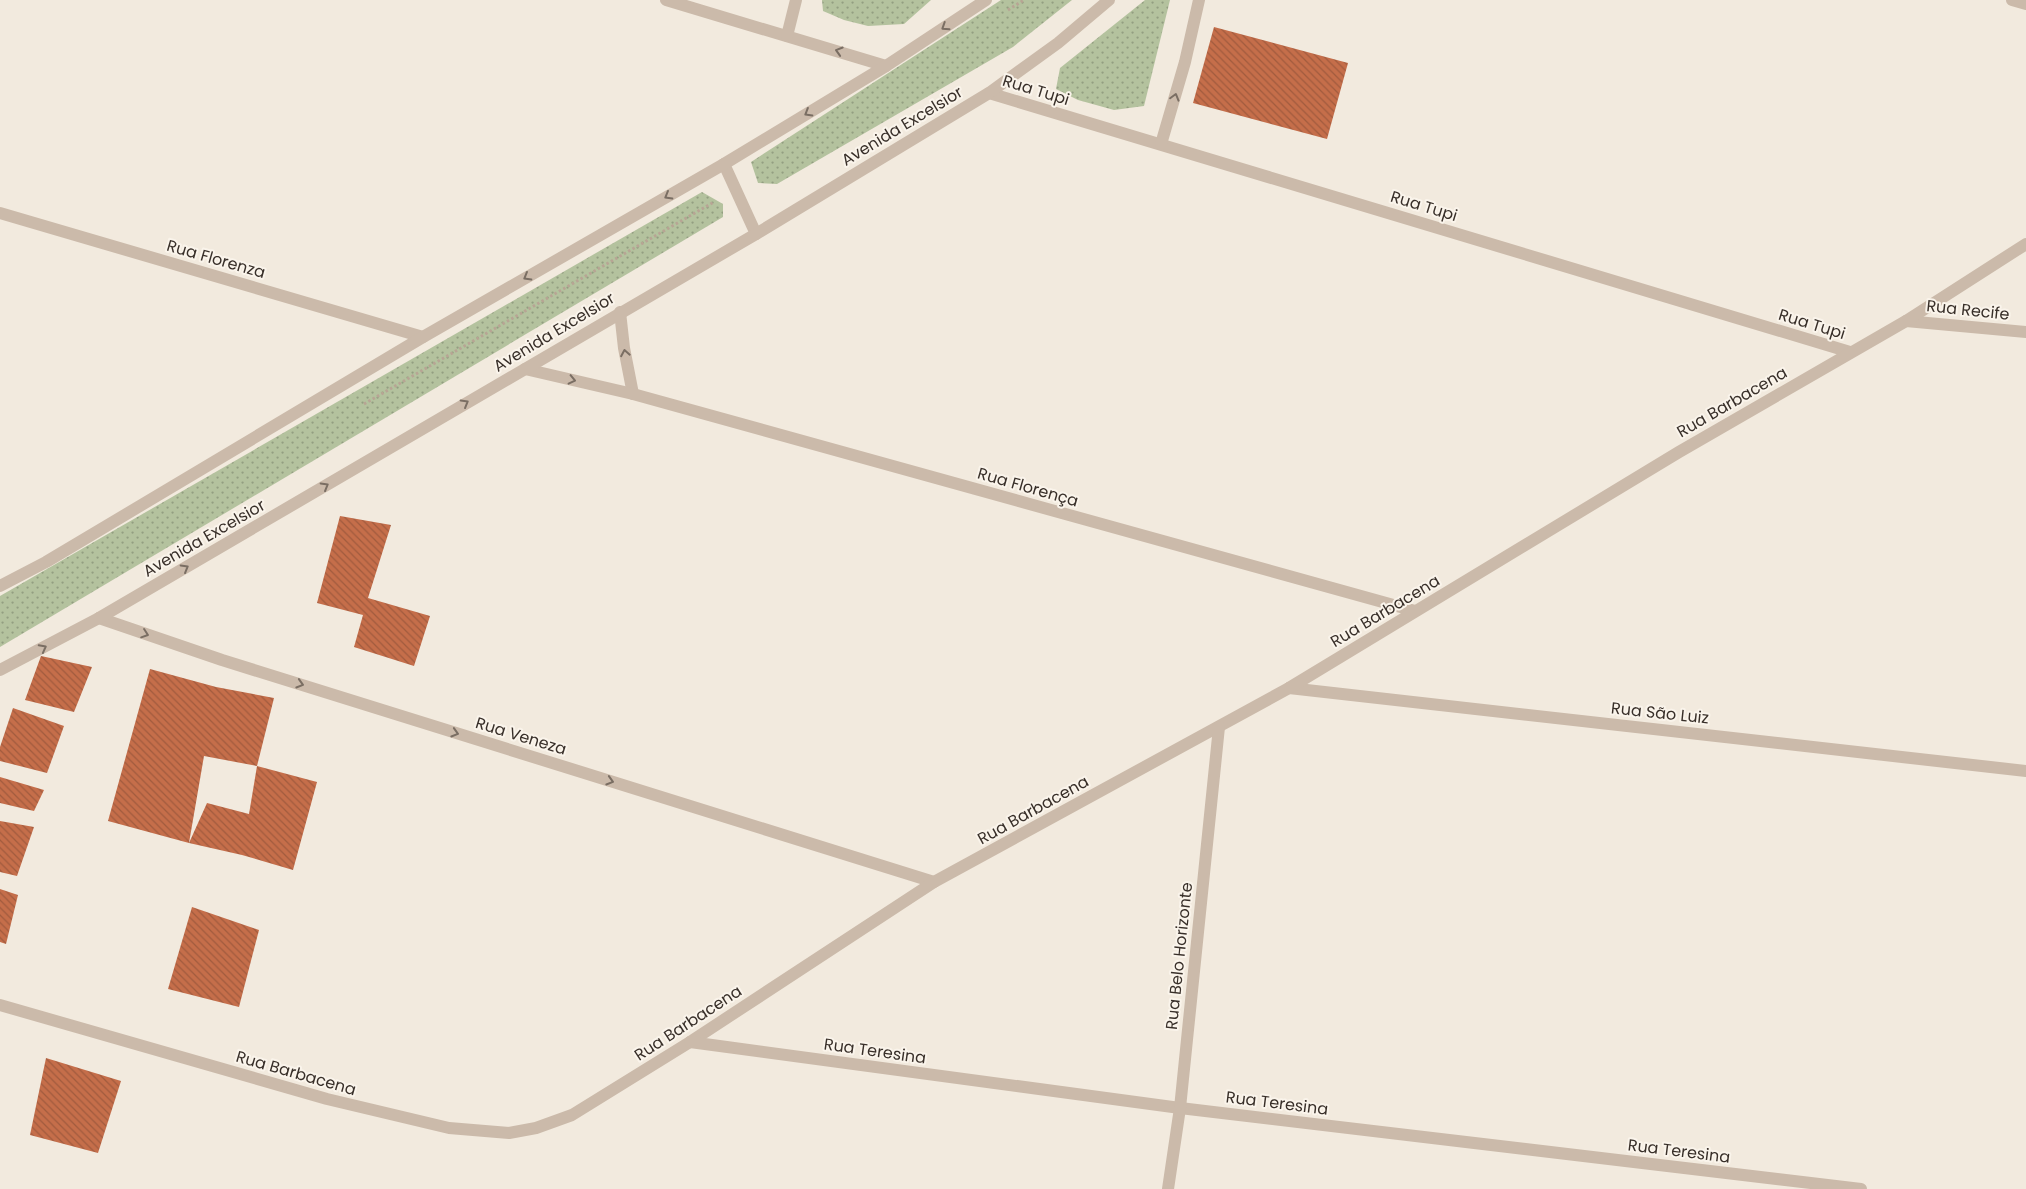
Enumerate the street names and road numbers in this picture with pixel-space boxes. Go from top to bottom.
street label: Rua Tupi [1000,69,1072,111]
street label: Avenida Excelsior [837,81,967,171]
street label: Rua Tupi [1388,185,1460,227]
street label: Rua Florenza [164,234,268,284]
street label: Avenida Excelsior [489,287,619,377]
street label: Rua Recife [1925,294,2011,326]
street label: Rua Tupi [1776,303,1848,345]
street label: Rua Barbacena [1673,361,1791,443]
street label: Rua Florença [975,462,1081,512]
street label: Avenida Excelsior [139,494,269,582]
street label: Rua Barbacena [1326,569,1444,653]
street label: Rua São Luiz [1610,696,1710,730]
street label: Rua Veneza [473,711,569,761]
street label: Rua Barbacena [973,770,1093,850]
street label: Rua Belo Horizonte [1160,881,1198,1031]
street label: Rua Barbacena [630,980,746,1066]
street label: Rua Teresina [822,1032,928,1070]
street label: Rua Barbacena [233,1045,359,1101]
street label: Rua Teresina [1225,1085,1329,1121]
street label: Rua Teresina [1627,1133,1731,1169]

